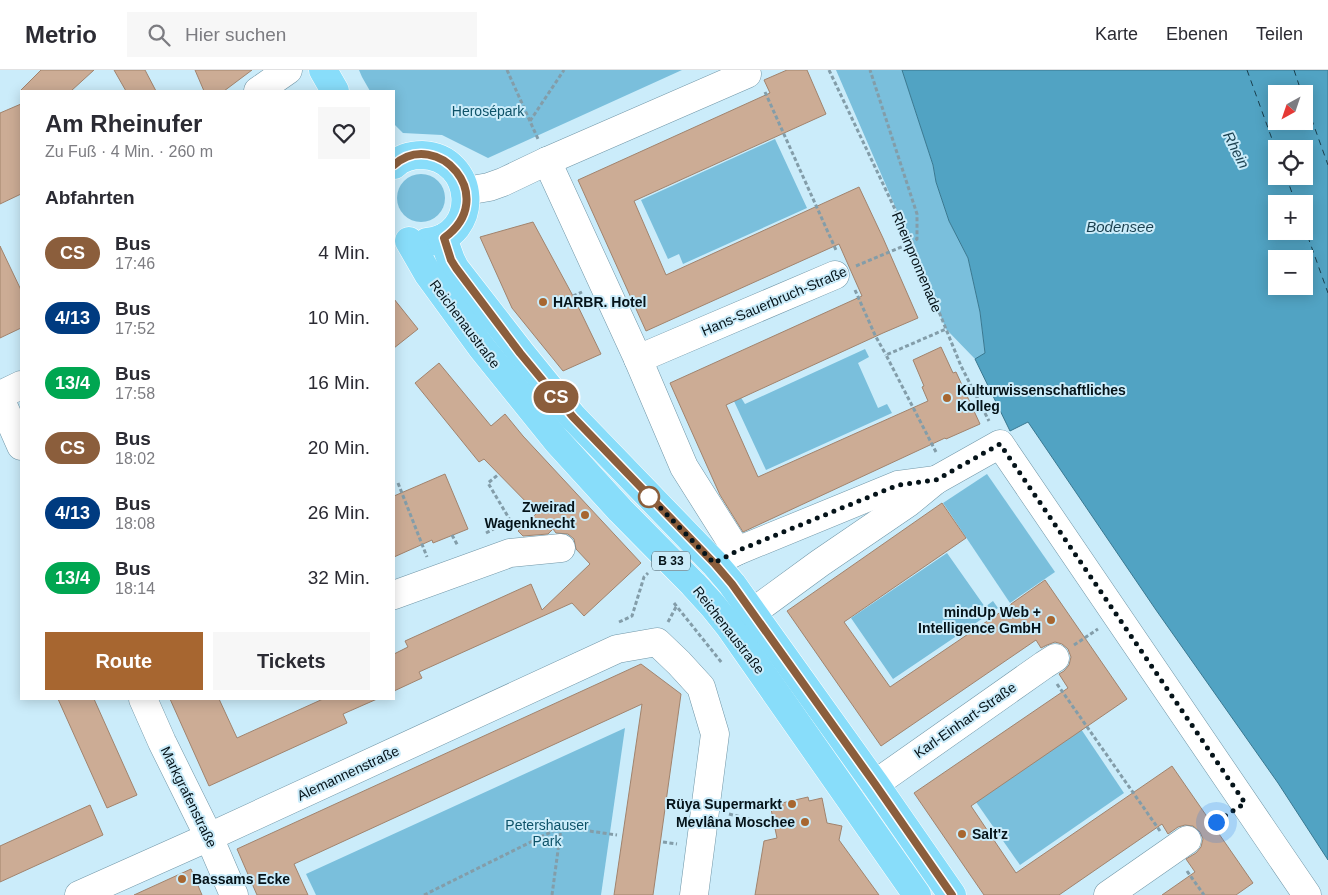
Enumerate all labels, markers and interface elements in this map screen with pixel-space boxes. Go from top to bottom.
search box [127,12,477,57]
text: Metrio [25,21,97,48]
icon: search [145,21,173,49]
text: Hier suchen [185,24,286,45]
text: Karte [1095,24,1138,44]
text: Ebenen [1166,24,1228,44]
text: Teilen [1256,24,1303,44]
north arrow [1268,85,1312,130]
map controls [1268,85,1313,295]
park label: Herosépark [452,103,525,119]
button: heart [318,107,370,159]
text: Am Rheinufer [45,110,202,137]
water label: Rhein [1220,128,1253,171]
button: locate [1268,140,1313,185]
text: Zu Fuß · 4 Min. · 260 m [45,143,213,160]
text: Abfahrten [45,187,135,208]
button: + [1268,195,1313,240]
street label: Rheinpromenade [889,209,945,315]
water label: Bodensee [1086,218,1154,235]
text: Bus [115,233,151,254]
text: 4 Min. [318,242,370,263]
text: CS [60,243,85,263]
button: − [1268,250,1313,295]
text: 17:46 [115,255,155,272]
street label: Hans-Sauerbruch-Straße [699,263,849,339]
street label: Reichenaustraße [427,277,504,372]
place label: HARBR. Hotel [553,294,646,310]
marker: HARBR. Hotel [537,296,549,308]
text: Bus [115,298,151,319]
text: 10 Min. [308,307,370,328]
text: 4/13 [55,308,90,328]
text: 17:52 [115,320,155,337]
text: Bus [115,363,151,384]
text: 16 Min. [308,372,370,393]
text: 13/4 [55,373,90,393]
line badge: CS [534,381,578,413]
place label: Kulturwissenschaftliches Kolleg [957,382,1126,414]
text: 17:58 [115,385,155,402]
text: CS [543,387,569,407]
marker: Kulturwissenschaftliches Kolleg [941,392,953,404]
text: Bus [115,428,151,449]
text: 20 Min. [308,437,370,458]
text: CS [60,438,85,458]
text: 18:02 [115,450,155,467]
unlabelled marker [638,486,660,508]
text: Bus [115,493,151,514]
place label: Zweirad Wagenknecht [485,499,575,531]
text: 26 Min. [308,502,370,523]
text: 4/13 [55,503,90,523]
marker: Zweirad Wagenknecht [579,509,591,521]
text: 18:08 [115,515,155,532]
road number: B 33 [652,552,690,571]
text: Bus [115,558,151,579]
text: 32 Min. [308,567,370,588]
text: 13/4 [55,568,90,588]
text: 18:14 [115,580,155,597]
street label: Reichenaustraße [690,583,768,677]
place label: mindUp Web + Intelligence GmbH [918,604,1041,636]
marker: mindUp Web + Intelligence GmbH [1045,614,1057,626]
button: Route [45,632,203,690]
button: Tickets [213,632,370,690]
street label: Karl-Einhart-Straße [911,679,1019,761]
street label: Alemannenstraße [295,742,402,804]
street label: Markgrafenstraße [158,744,220,850]
place label: Rüya Supermarkt [666,796,782,812]
marker: Rüya Supermarkt [786,798,798,810]
your location [1204,810,1229,835]
place label: Mevlâna Moschee [676,814,795,830]
marker: Mevlâna Moschee [799,816,811,828]
park label: Petershauser Park [505,817,589,849]
place label: Salt'z [972,826,1008,842]
marker: Salt'z [956,828,968,840]
place label: Bassams Ecke [192,871,290,887]
marker: Bassams Ecke [176,873,188,885]

